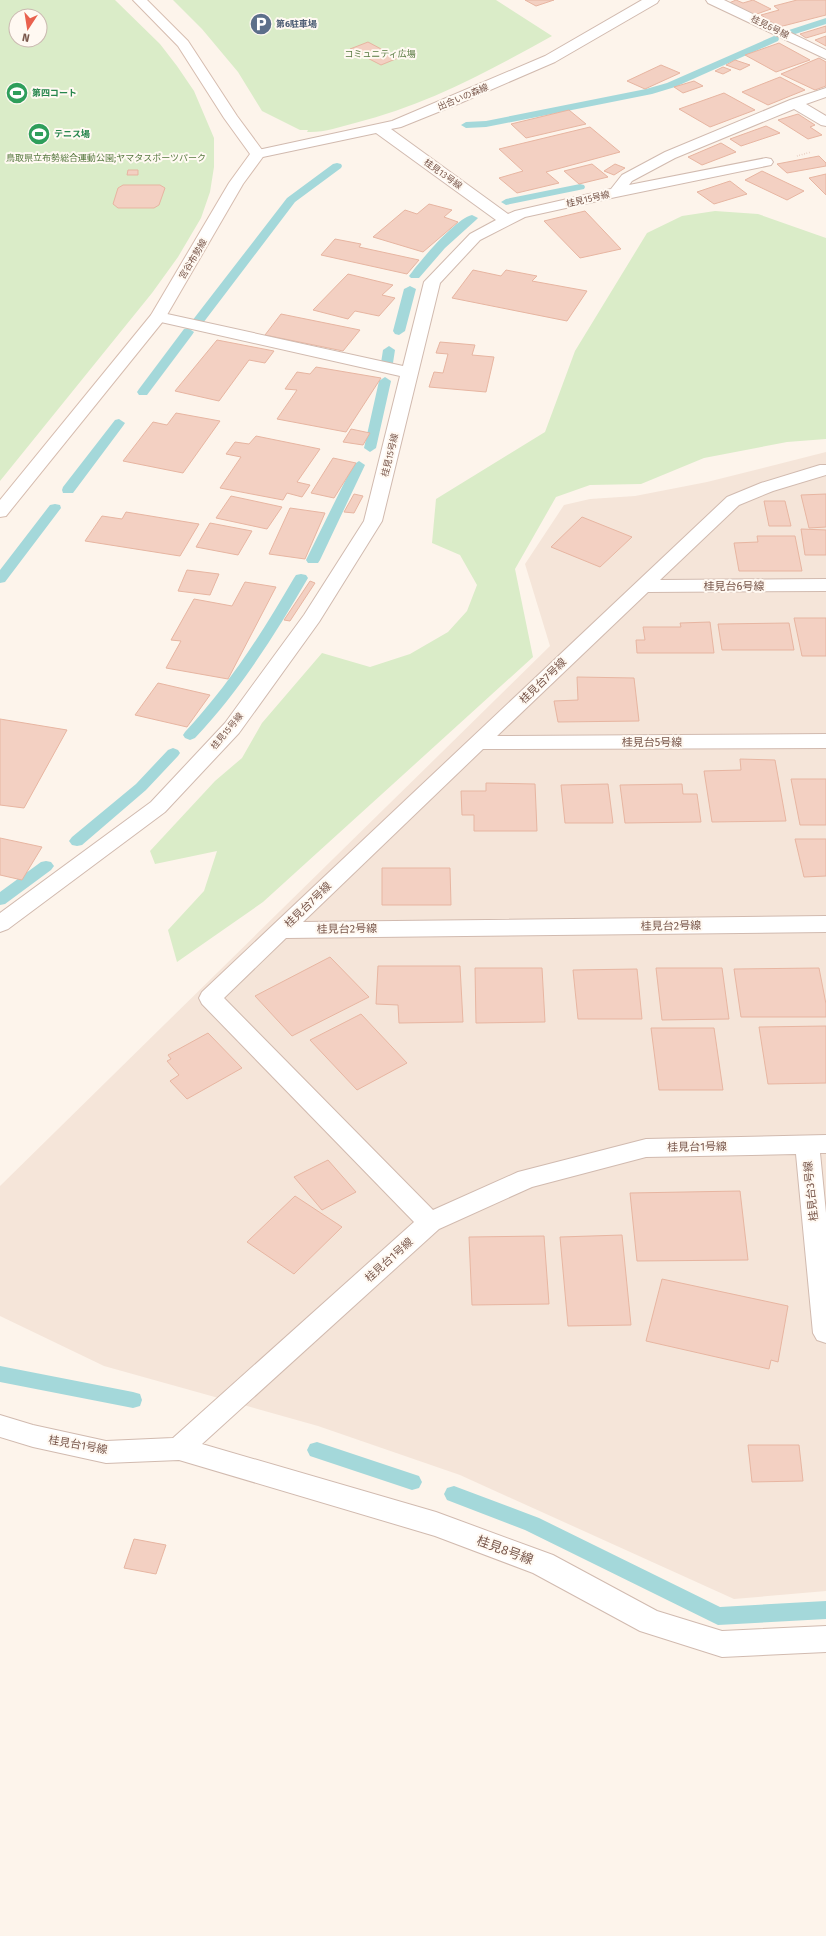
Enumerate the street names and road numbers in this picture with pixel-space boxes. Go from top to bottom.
street label: 桂見6号線 [749,14,791,41]
street label: 出合いの森線 [436,81,491,112]
street label: 桂見13号線 [422,157,465,192]
street label: 桂見15号線 [565,189,612,209]
street label: 宮谷布勢線 [177,236,209,281]
street label: 桂見15号線 [380,431,400,478]
street label: 桂見台6号線 [704,580,764,593]
street label: 桂見台7号線 [517,656,569,706]
street label: 桂見15号線 [209,710,246,751]
street label: 桂見台5号線 [622,736,682,749]
street label: 桂見台7号線 [282,880,334,930]
street label: 桂見台2号線 [641,919,701,933]
street label: 桂見台2号線 [317,922,377,936]
street label: 桂見台1号線 [667,1140,727,1154]
street label: 桂見台3号線 [801,1160,821,1222]
street label: 桂見台1号線 [362,1235,416,1285]
street label: 桂見台1号線 [47,1433,109,1457]
street label: 桂見8号線 [475,1533,535,1567]

